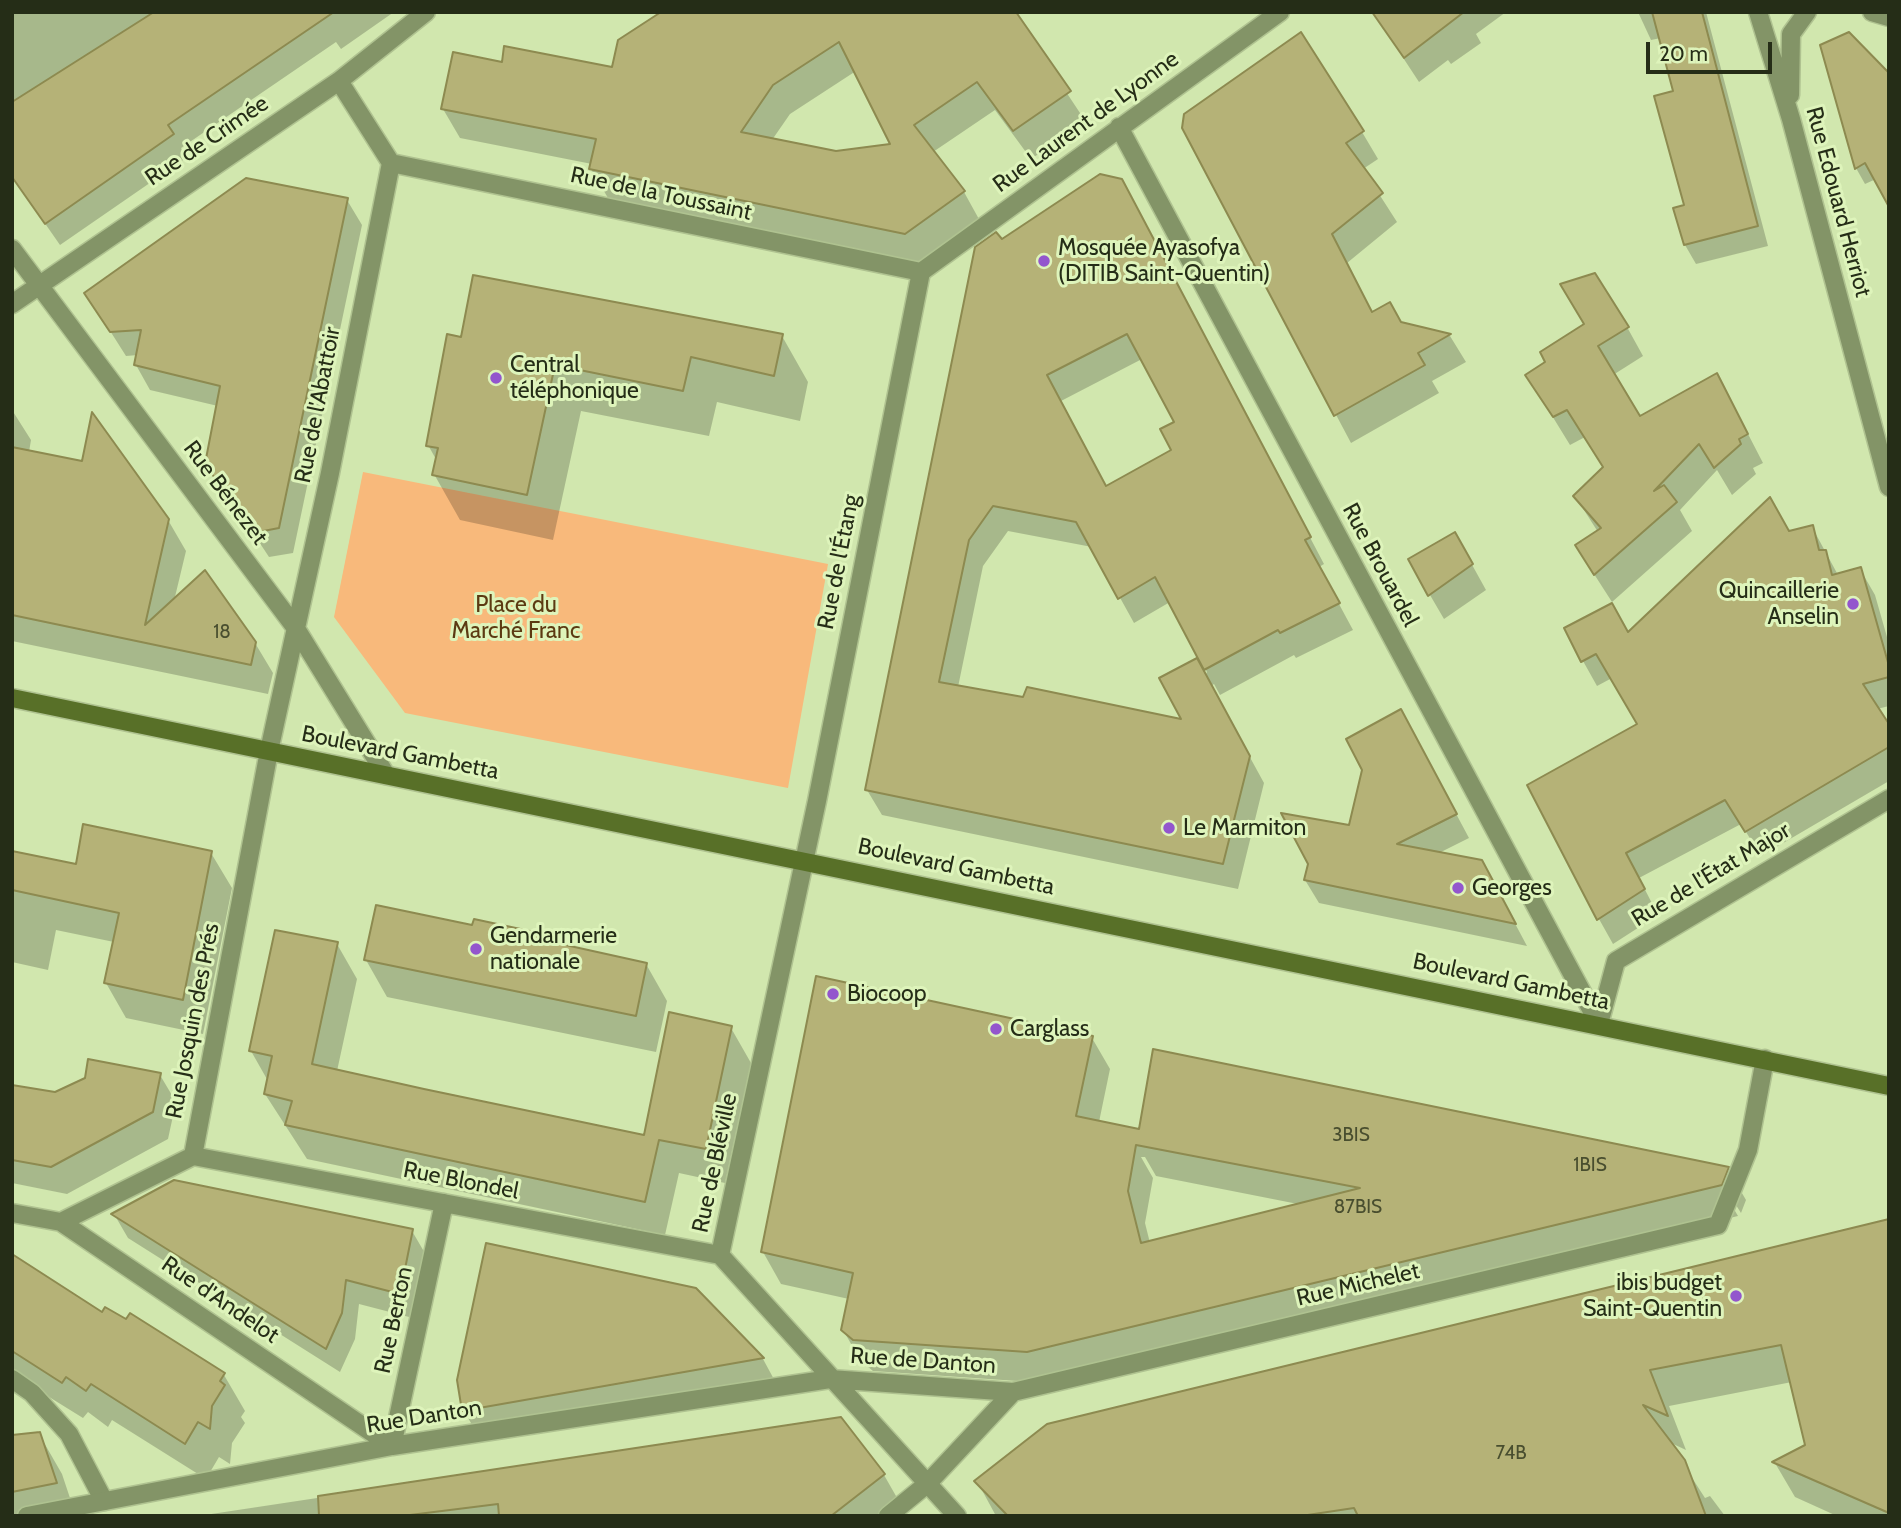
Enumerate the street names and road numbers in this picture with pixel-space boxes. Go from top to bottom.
street label: Rue Laurent de Lyonne [988,45,1184,199]
street label: Rue de Crimée [140,90,274,192]
street label: Rue Edouard Herriot [1799,104,1877,300]
street label: Rue de la Toussaint [568,161,754,227]
street label: Rue de l'Abattoir [289,325,347,485]
street label: Rue Bénezet [177,436,273,550]
street label: Rue de l'Étang [812,492,866,632]
street label: Rue Brouardel [1336,499,1424,631]
street label: Boulevard Gambetta [299,720,501,786]
street label: Rue de l'État Major [1627,817,1795,933]
street label: Boulevard Gambetta [855,833,1057,901]
street label: Rue Josquin des Prés [161,921,225,1121]
street label: Boulevard Gambetta [1410,948,1612,1016]
street label: Rue de Bléville [687,1091,743,1235]
street label: Rue Blondel [401,1156,521,1206]
street label: Rue d'Andelot [156,1251,284,1349]
street label: Rue Michelet [1294,1257,1422,1313]
street label: Rue Berton [369,1264,419,1376]
street label: Rue de Danton [849,1342,997,1380]
street label: Rue Danton [365,1394,483,1440]

